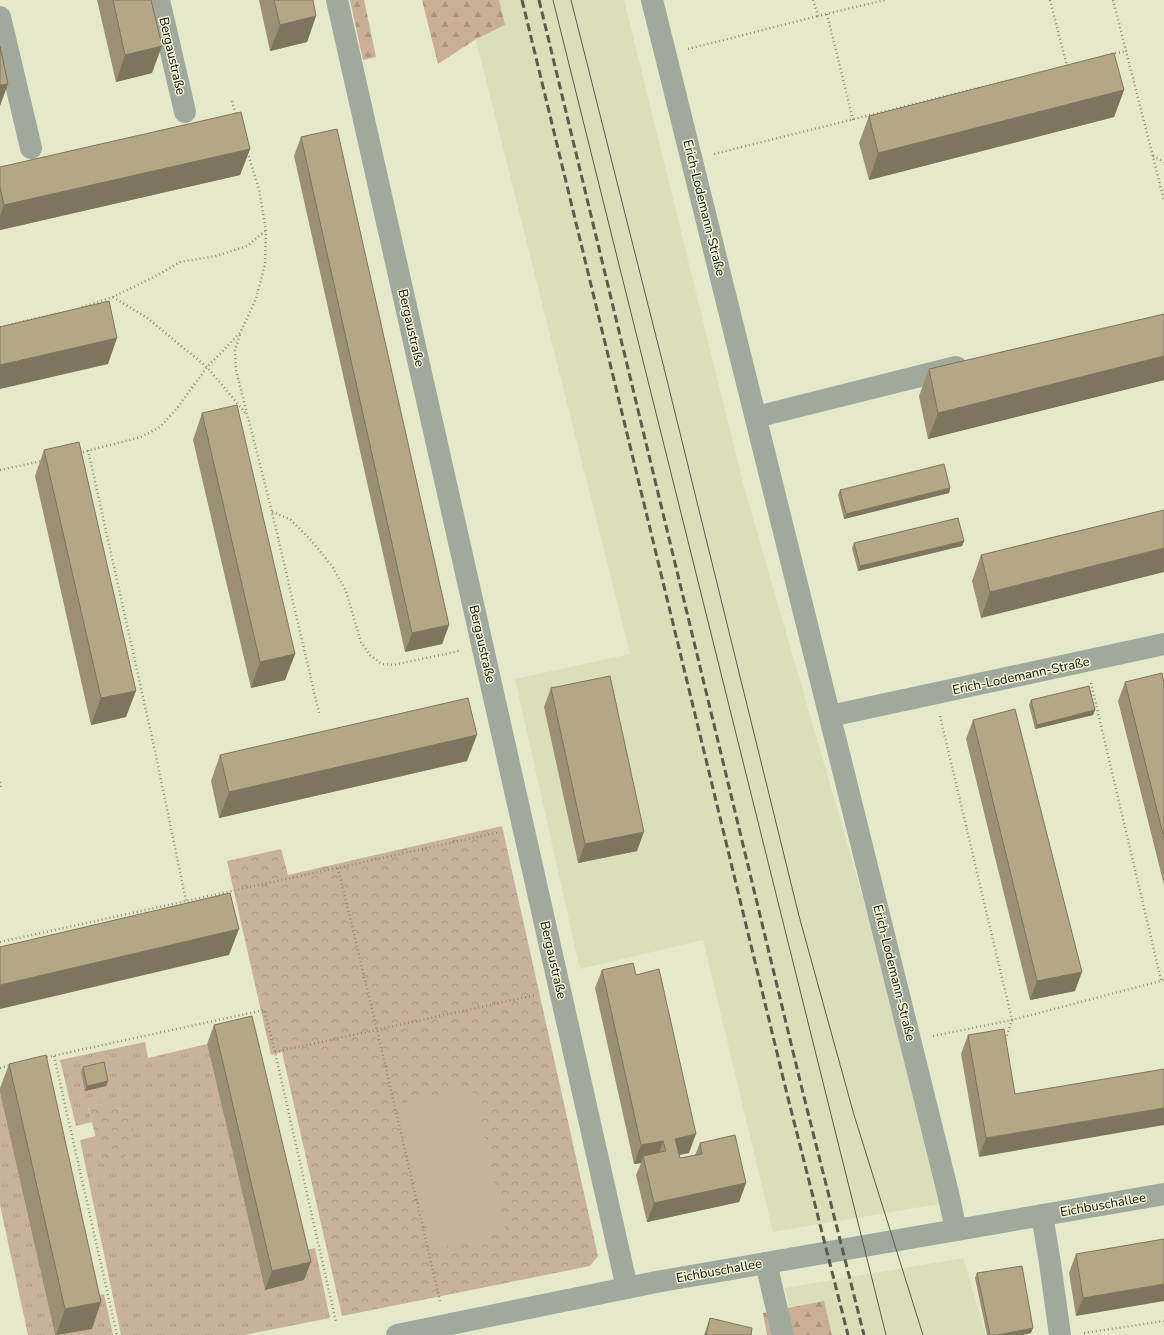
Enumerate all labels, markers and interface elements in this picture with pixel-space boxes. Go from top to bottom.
street label: Bergaustraße [154,15,190,97]
street label: Erich-Lodemann-Straße [678,138,730,278]
street label: Bergaustraße [393,287,429,369]
street label: Bergaustraße [464,603,500,685]
street label: Erich-Lodemann-Straße [951,653,1091,699]
street label: Erich-Lodemann-Straße [868,903,920,1043]
street label: Bergaustraße [535,919,571,1001]
street label: Eichbuschallee [1059,1189,1147,1221]
street label: Eichbuschallee [675,1255,763,1287]

